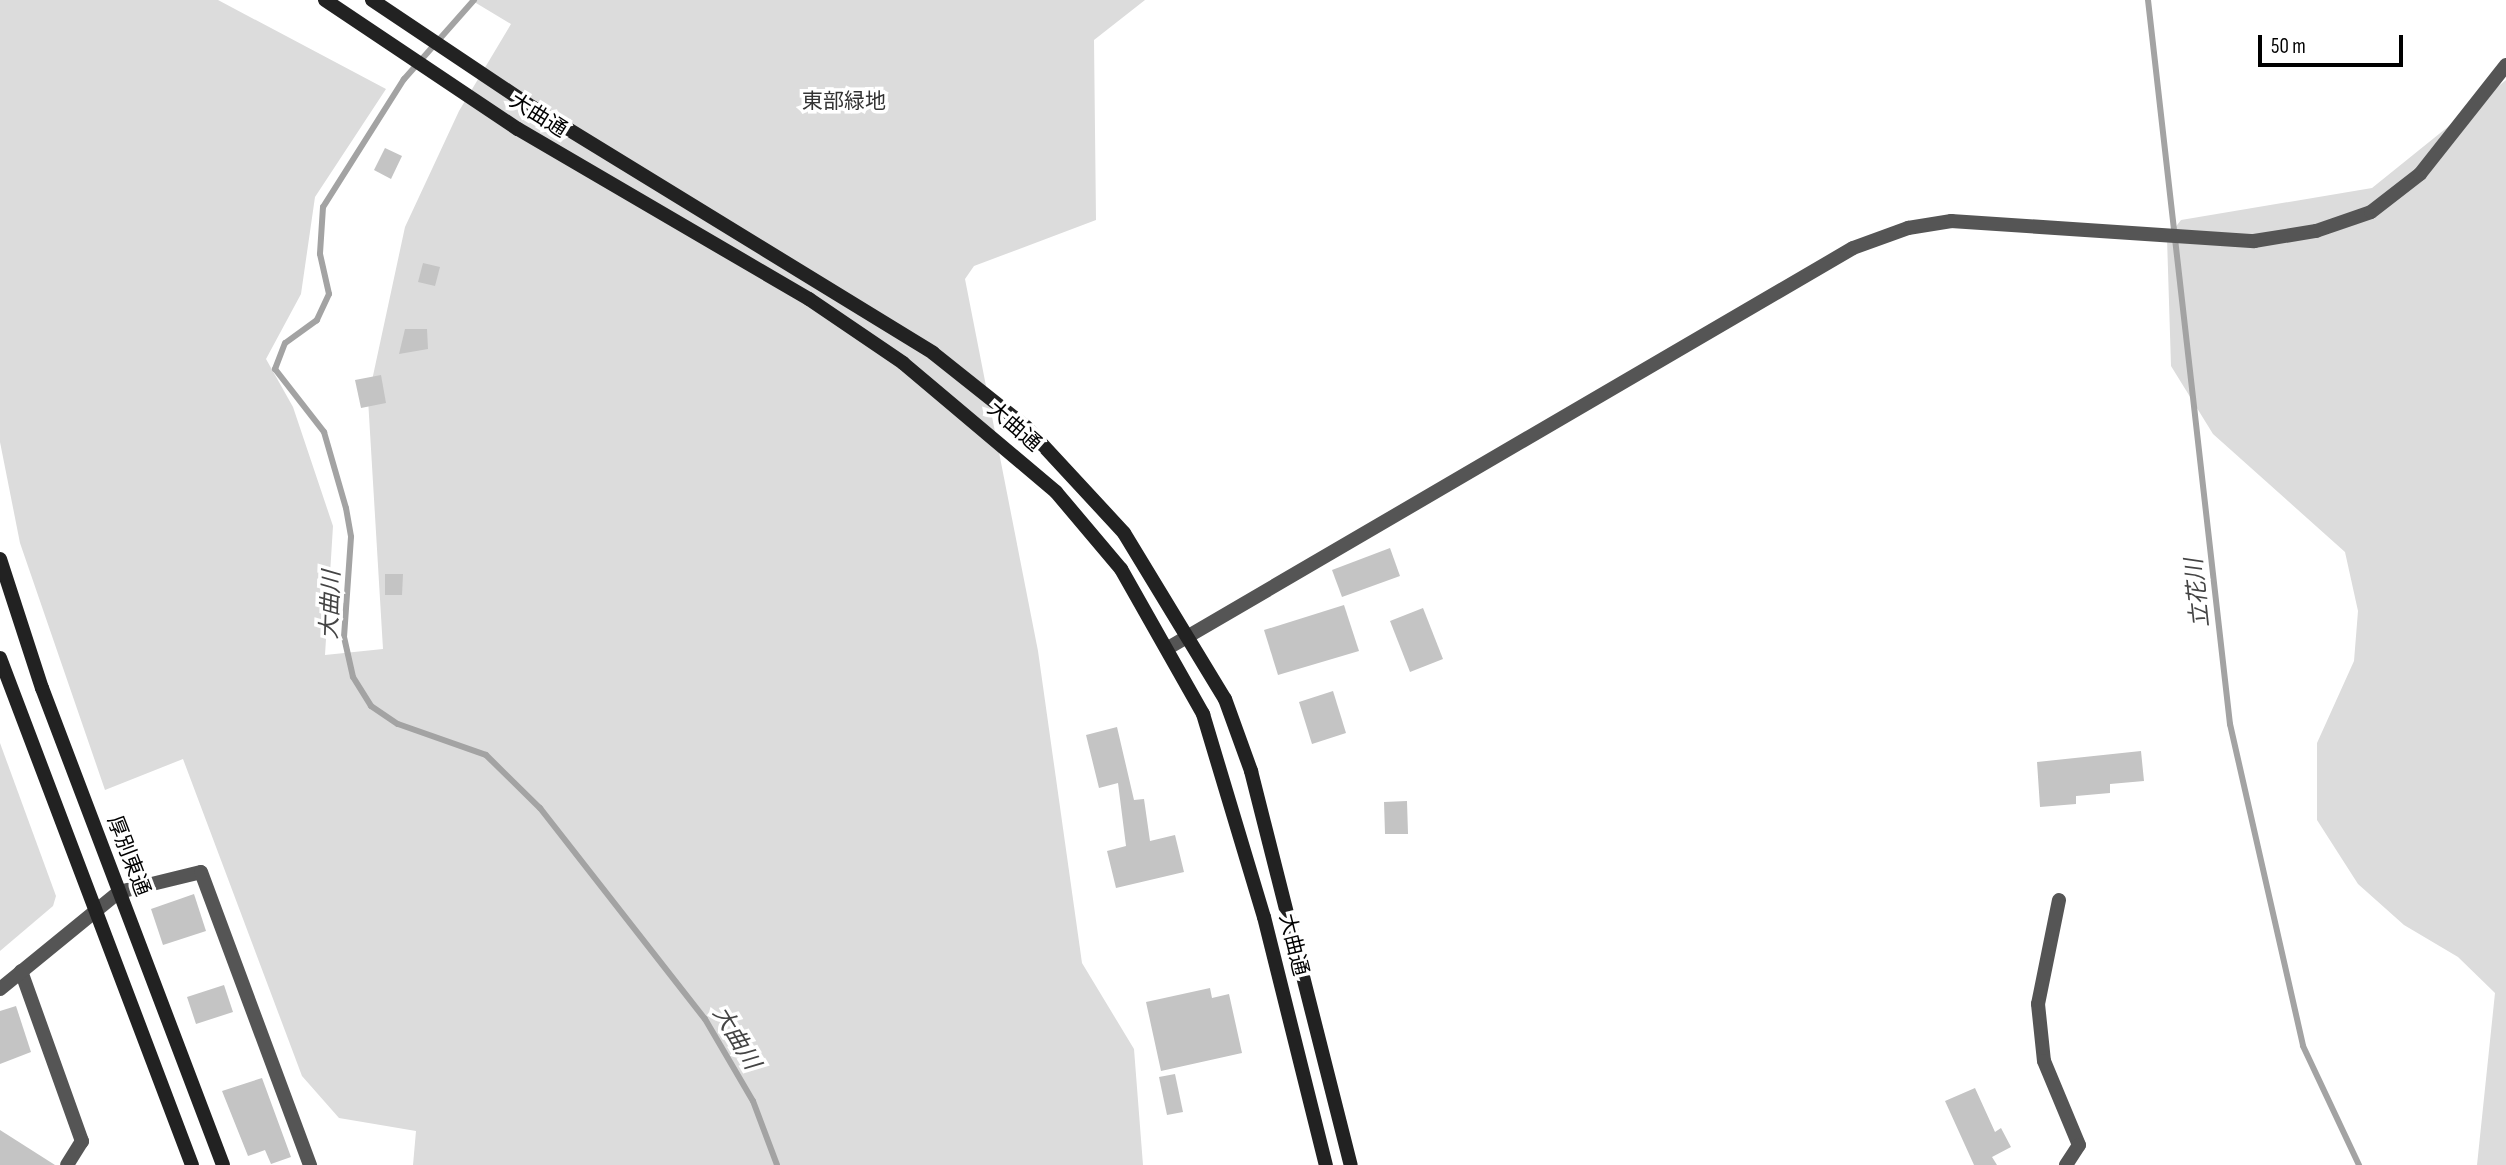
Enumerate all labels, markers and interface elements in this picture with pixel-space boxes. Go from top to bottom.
scale bar [2261,21,2406,65]
text: 50 m [2271,34,2306,59]
street label: 大曲通 [505,89,571,143]
park label: 東部緑地 [802,89,886,115]
street label: 大曲通 [982,397,1046,457]
water label: 立花川 [2181,557,2215,629]
water label: 大曲川 [316,570,346,640]
street label: 厚別東通 [101,812,155,900]
street label: 大曲通 [1273,911,1313,979]
water label: 大曲川 [706,1001,766,1075]

